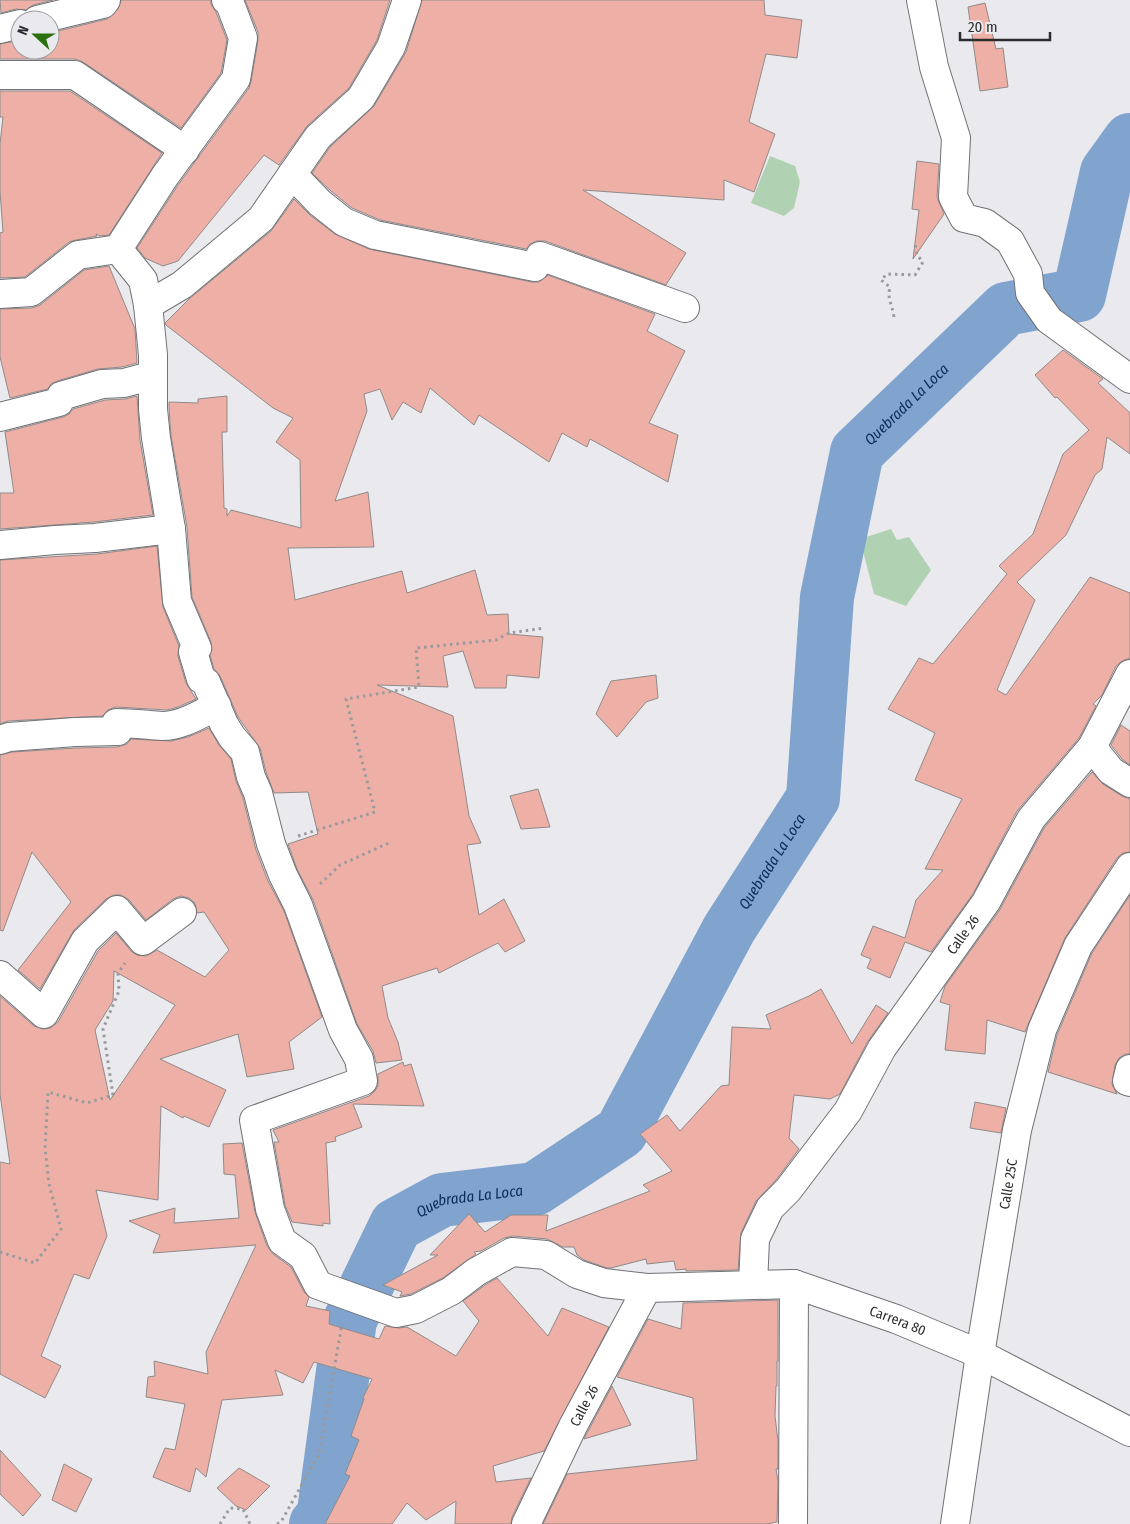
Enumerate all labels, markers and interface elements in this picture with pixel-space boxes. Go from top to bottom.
north arrow [10,10,60,60]
scale bar [960,10,1050,42]
text: 20 m [968,18,998,36]
text: N [14,24,33,37]
water label: Quebrada La Loca [861,360,953,449]
water label: Quebrada La Loca [735,811,809,913]
street label: Calle 26 [943,912,983,958]
street label: Calle 25C [996,1158,1021,1211]
water label: Quebrada La Loca [413,1181,524,1221]
street label: Carrera 80 [867,1302,929,1339]
street label: Calle 26 [566,1382,602,1429]

